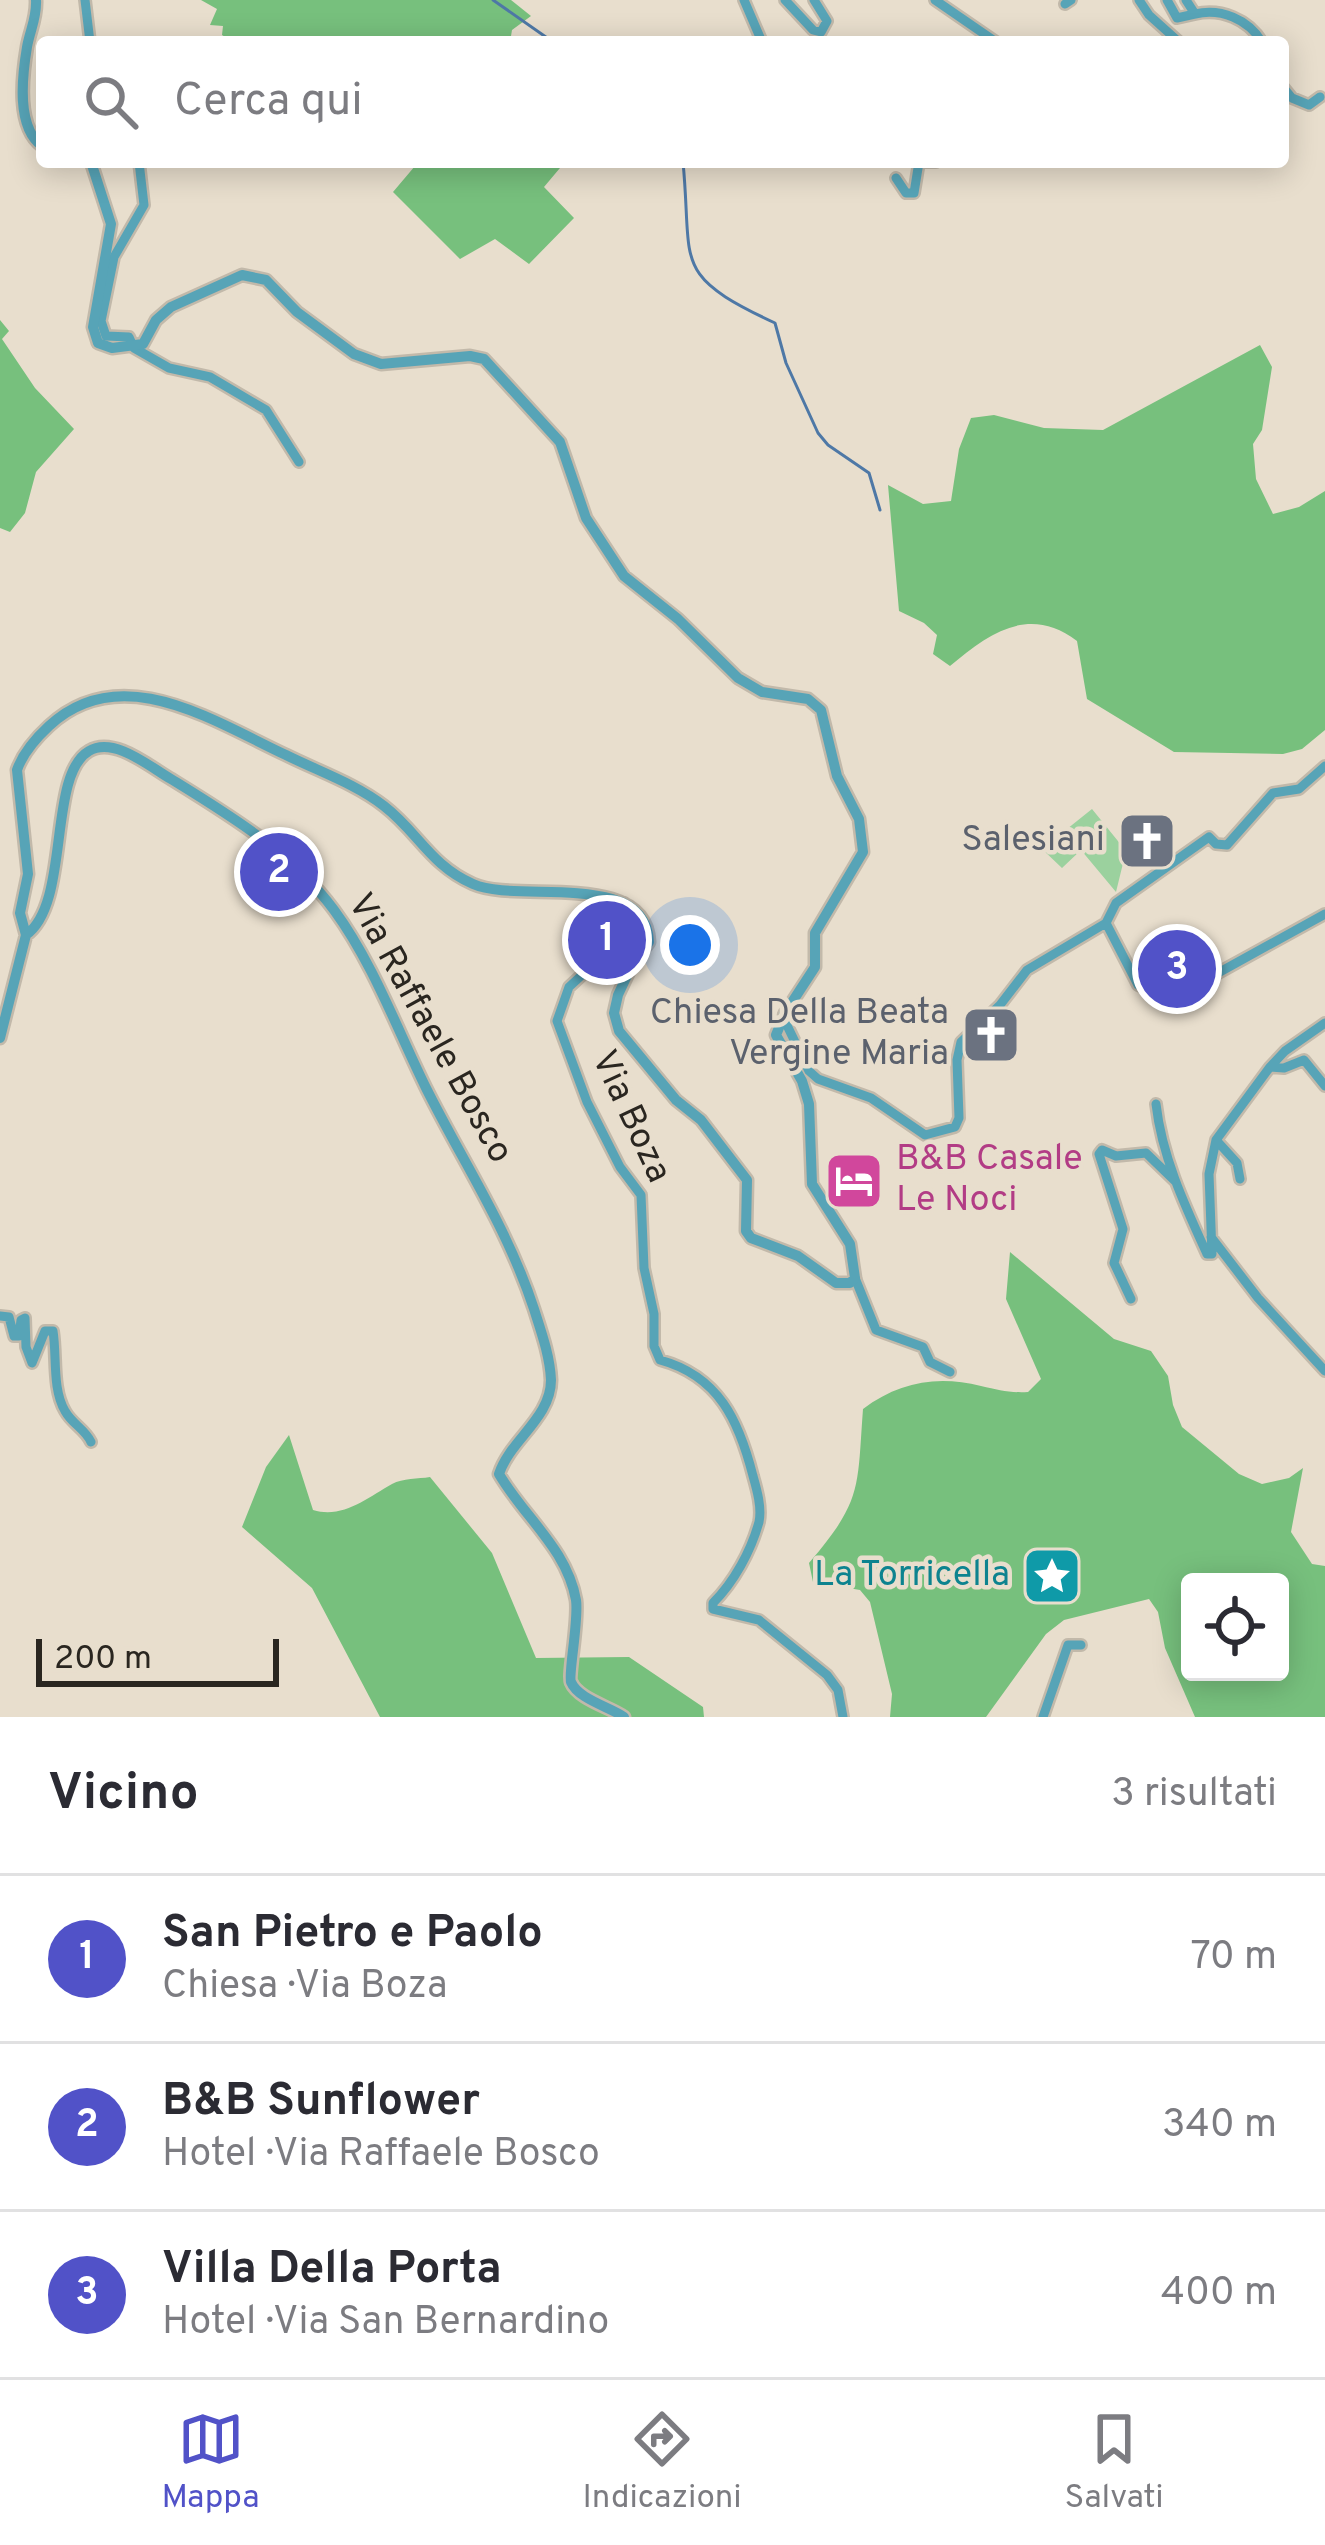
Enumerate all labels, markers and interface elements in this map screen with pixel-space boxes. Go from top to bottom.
search box [36,36,1289,168]
icon: search [78,69,144,135]
text: Cerca qui [174,74,363,131]
church icon: Salesiani [1116,810,1178,872]
place label: Salesiani [961,818,1105,864]
pin: 2 [240,827,318,917]
street label: Via Raffaele Bosco [336,886,522,1172]
pin: 1 [568,895,646,985]
your location [660,915,720,975]
pin: 3 [1138,924,1216,1014]
place label: Chiesa Della Beata Vergine Maria [650,991,949,1078]
church icon: Chiesa Della Beata Vergine Maria [960,1004,1022,1066]
street label: Via Boza [579,1043,681,1191]
place label: B&B Casale Le Noci [896,1137,1083,1224]
hotel icon: B&B Casale Le Noci [823,1150,885,1212]
place icon: La Torricella [1021,1545,1083,1607]
place label: La Torricella [814,1553,1010,1599]
map controls [1181,1573,1289,1681]
button: locate [1181,1573,1289,1681]
scale bar [36,1633,279,1686]
text: 200 m [54,1639,152,1681]
text: Vicino [48,1763,199,1828]
text: 3 risultati [1111,1771,1277,1820]
text: San Pietro e Paolo [162,1906,543,1963]
text: 1 [79,1934,95,1983]
text: 70 m [1191,1934,1277,1983]
text: Chiesa · Via Boza [162,1963,447,2012]
text: B&B Sunflower [162,2074,480,2131]
text: 2 [75,2102,99,2151]
text: 340 m [1162,2102,1277,2151]
text: Hotel · Via Raffaele Bosco [162,2131,600,2180]
text: Villa Della Porta [162,2242,502,2299]
text: 3 [75,2270,99,2319]
text: 400 m [1161,2270,1277,2319]
text: Hotel · Via San Bernardino [162,2299,609,2348]
tab: Mappa [161,2406,260,2520]
tab: Indicazioni [583,2406,742,2520]
tab: Salvati [1064,2406,1164,2520]

